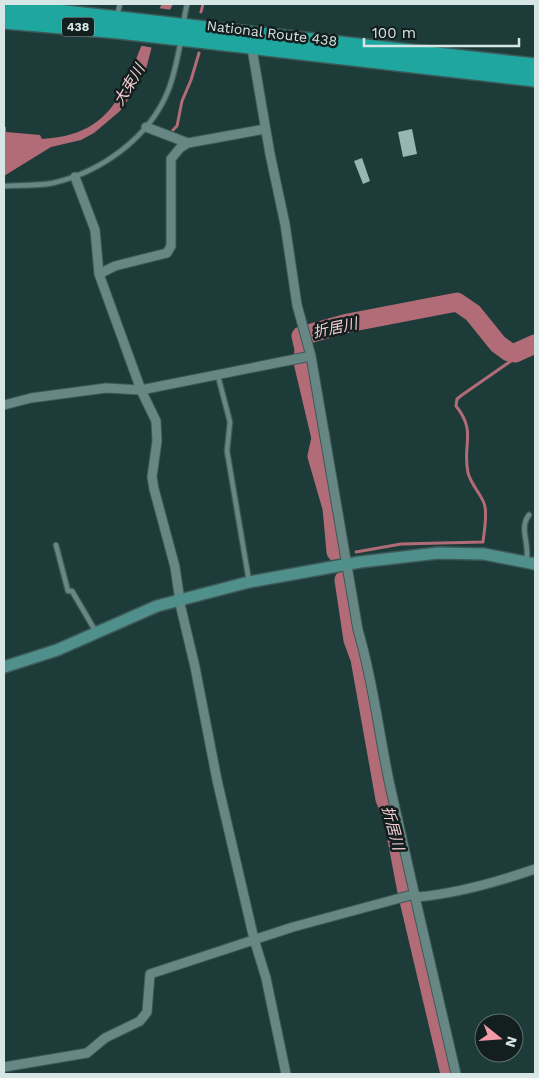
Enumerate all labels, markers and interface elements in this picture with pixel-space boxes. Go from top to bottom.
scale bar [364,15,519,47]
street label: National Route 438 [206,17,338,49]
road number: 438 [62,18,94,36]
text: 100 m [372,24,416,42]
water label: 大束川 [110,59,149,109]
water label: 折居川 [311,314,361,341]
water label: 折居川 [378,804,408,854]
north arrow [474,1013,524,1063]
text: N [502,1035,521,1049]

